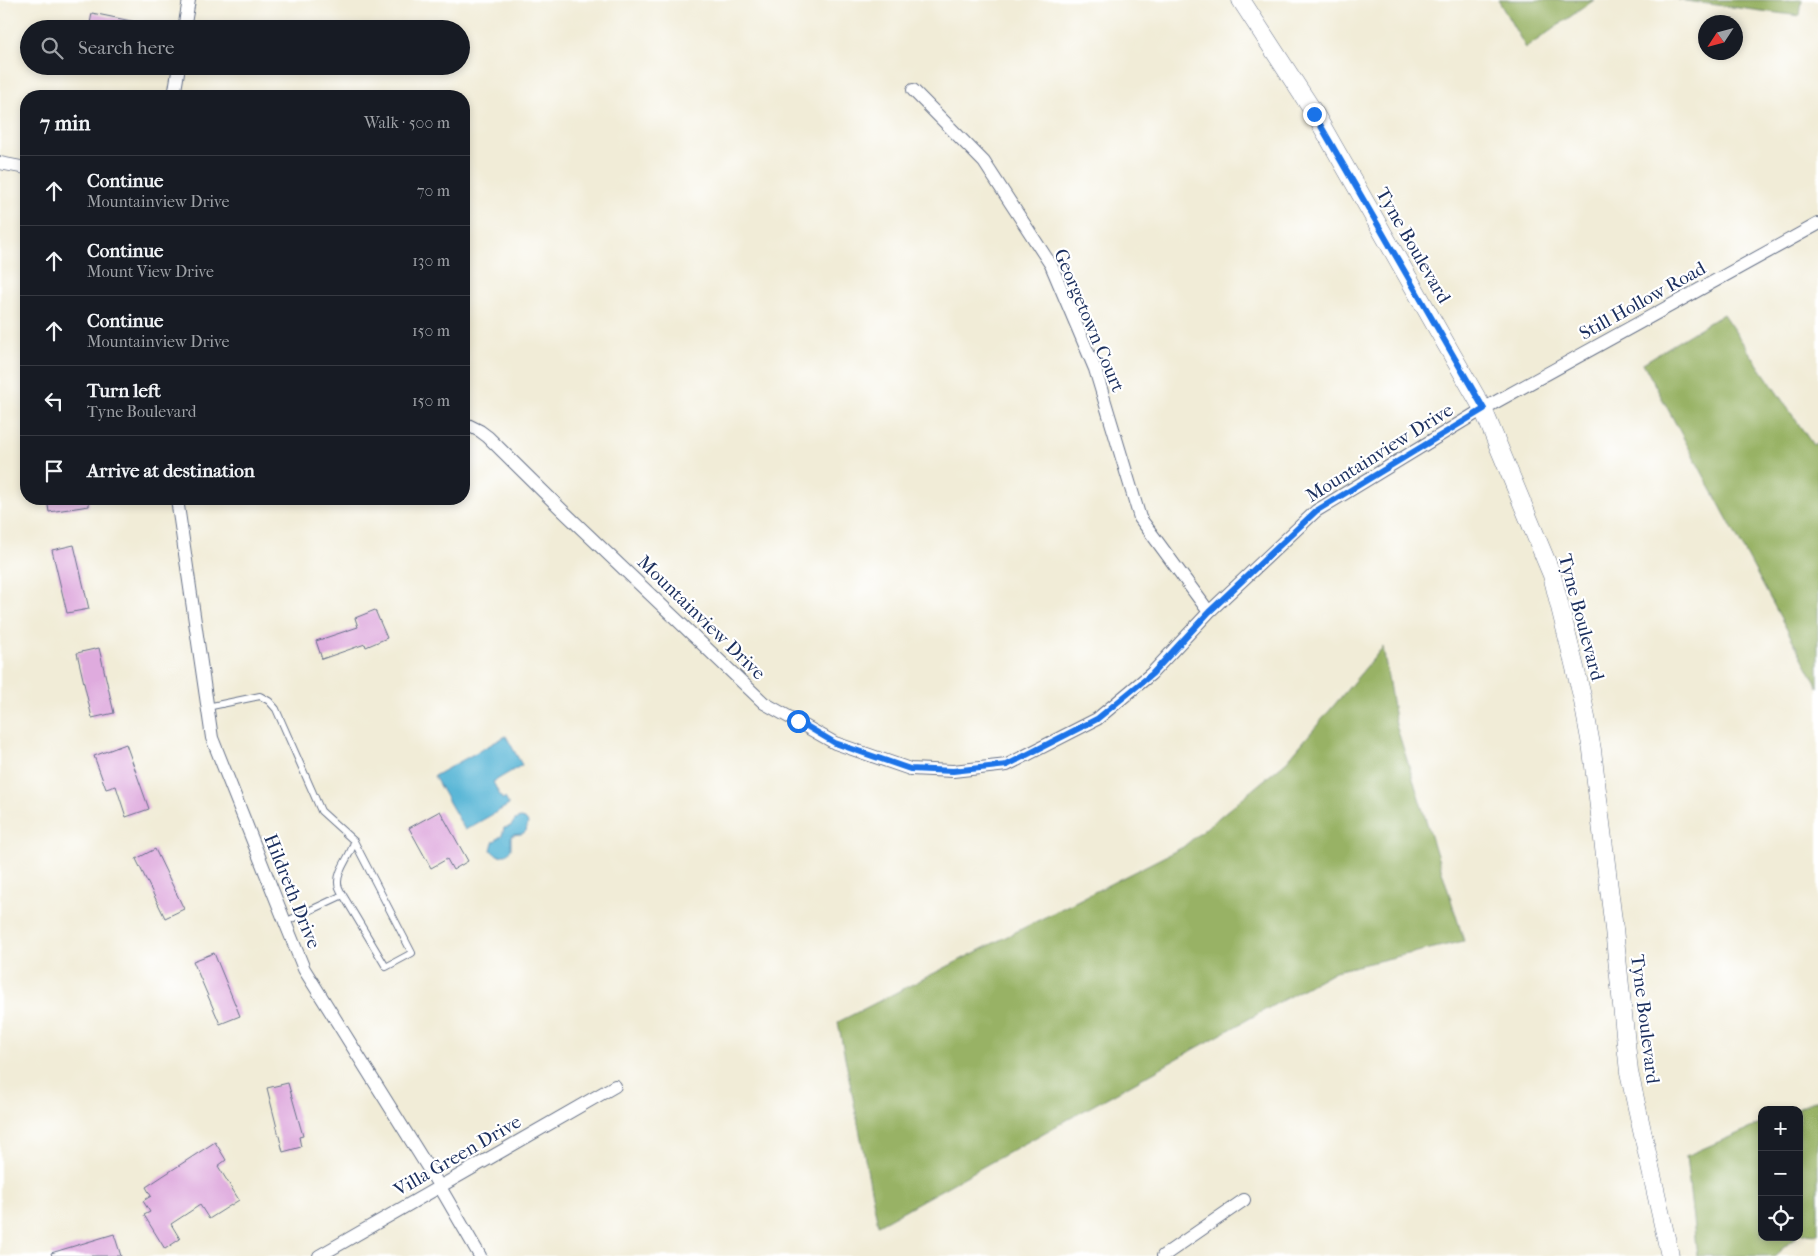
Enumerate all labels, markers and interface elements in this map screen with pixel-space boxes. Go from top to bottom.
north arrow [1698,15,1743,60]
search box [20,20,470,75]
icon: search [38,34,66,62]
text: Search here [78,37,174,59]
route end [1303,103,1326,126]
text: 7 min [40,111,91,135]
text: Walk · 500 m [364,113,450,132]
text: Continue [87,170,163,192]
icon: ahead [40,177,68,205]
text: 70 m [417,181,450,200]
street label: Tyne Boulevard [1371,184,1456,308]
text: Mountainview Drive [87,192,229,211]
text: Continue [87,240,163,262]
street label: Georgetown Court [1049,246,1129,395]
icon: ahead [40,247,68,275]
text: 130 m [412,251,450,270]
street label: Still Hollow Road [1575,257,1710,345]
text: Mount View Drive [87,262,214,281]
text: Continue [87,310,163,332]
icon: ahead [40,317,68,345]
text: 150 m [412,321,450,340]
text: Mountainview Drive [87,332,229,351]
text: Turn left [87,380,161,402]
icon: left [40,387,68,415]
text: 150 m [412,391,450,410]
street label: Mountainview Drive [1302,399,1457,507]
text: Tyne Boulevard [87,402,197,421]
icon: arrive [40,457,68,485]
text: Arrive at destination [87,460,255,482]
street label: Mountainview Drive [633,551,770,684]
street label: Tyne Boulevard [1554,552,1609,684]
route start [787,710,810,733]
street label: Hildreth Drive [259,831,325,952]
street label: Tyne Boulevard [1626,953,1664,1086]
map controls [1758,1106,1803,1241]
button: + [1758,1106,1803,1151]
street label: Villa Green Drive [389,1111,525,1202]
button: − [1758,1151,1803,1196]
button: locate [1758,1196,1803,1241]

